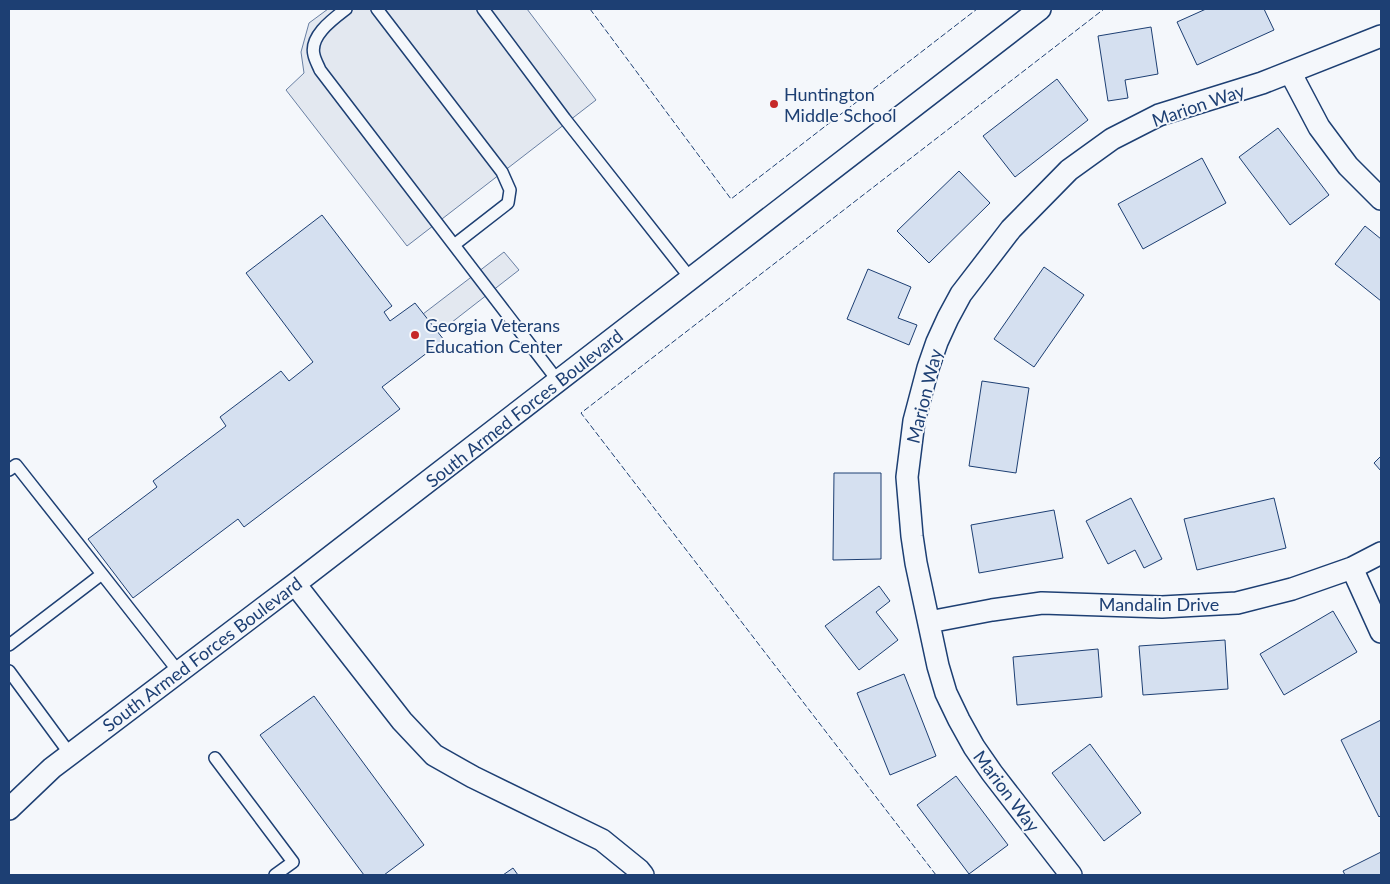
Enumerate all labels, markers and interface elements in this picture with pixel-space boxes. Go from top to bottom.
street label: Marion Way [1149,79,1248,131]
place label: Huntington Middle School [784,83,896,126]
marker: Huntington Middle School [768,98,780,110]
place label: Georgia Veterans Education Center [425,314,563,357]
street label: South Armed Forces Boulevard [421,324,627,492]
marker: Georgia Veterans Education Center [409,329,421,341]
street label: Marion Way [902,346,947,445]
street label: South Armed Forces Boulevard [98,572,306,736]
street label: Mandalin Drive [1099,593,1219,615]
street label: Marion Way [969,746,1045,837]

